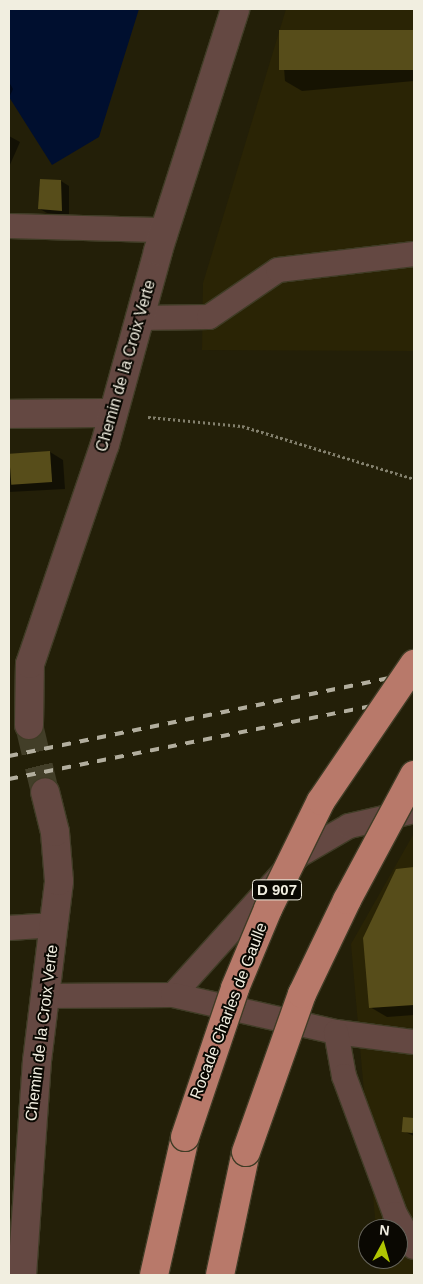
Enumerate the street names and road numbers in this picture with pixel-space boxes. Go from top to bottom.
street label: Chemin de la Croix Verte [92,278,160,454]
road number: D 907 [251,878,303,902]
street label: Rocade Charles de Gaulle [186,920,272,1102]
street label: Chemin de la Croix Verte [22,944,62,1122]

